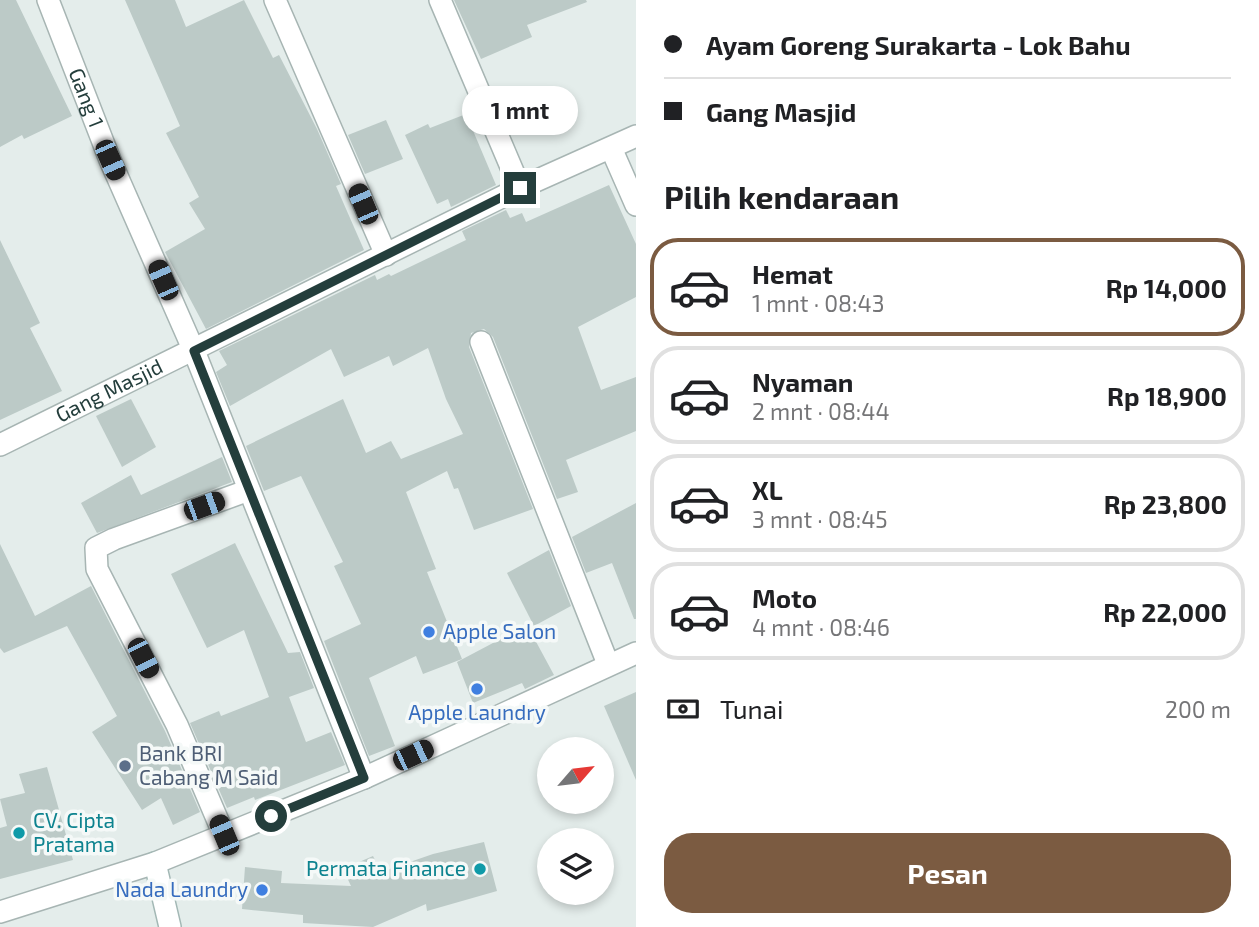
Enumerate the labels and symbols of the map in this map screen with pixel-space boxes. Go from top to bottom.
street label: Gang 1 [65,64,110,131]
callout: 1 mnt [462,86,578,136]
car [92,137,129,183]
route end [504,172,536,204]
car [346,181,381,227]
car [145,257,182,303]
street label: Gang Masjid [51,353,166,427]
car [181,489,228,523]
place label: Apple Salon [443,618,556,643]
marker: Apple Salon [421,624,437,640]
car [125,635,162,681]
marker: Apple Laundry [469,681,485,697]
place label: Apple Laundry [408,699,546,724]
car [390,737,437,773]
north arrow [537,737,614,814]
place label: Bank BRI Cabang M Said [139,740,278,789]
marker: Bank BRI Cabang M Said [117,758,133,774]
route start [255,800,287,832]
place label: CV. Cipta Pratama [33,807,115,856]
car [207,812,242,858]
marker: CV. Cipta Pratama [11,825,27,841]
place label: Permata Finance [306,855,466,880]
marker: Permata Finance [472,861,488,877]
place label: Nada Laundry [115,876,248,901]
marker: Nada Laundry [254,882,270,898]

